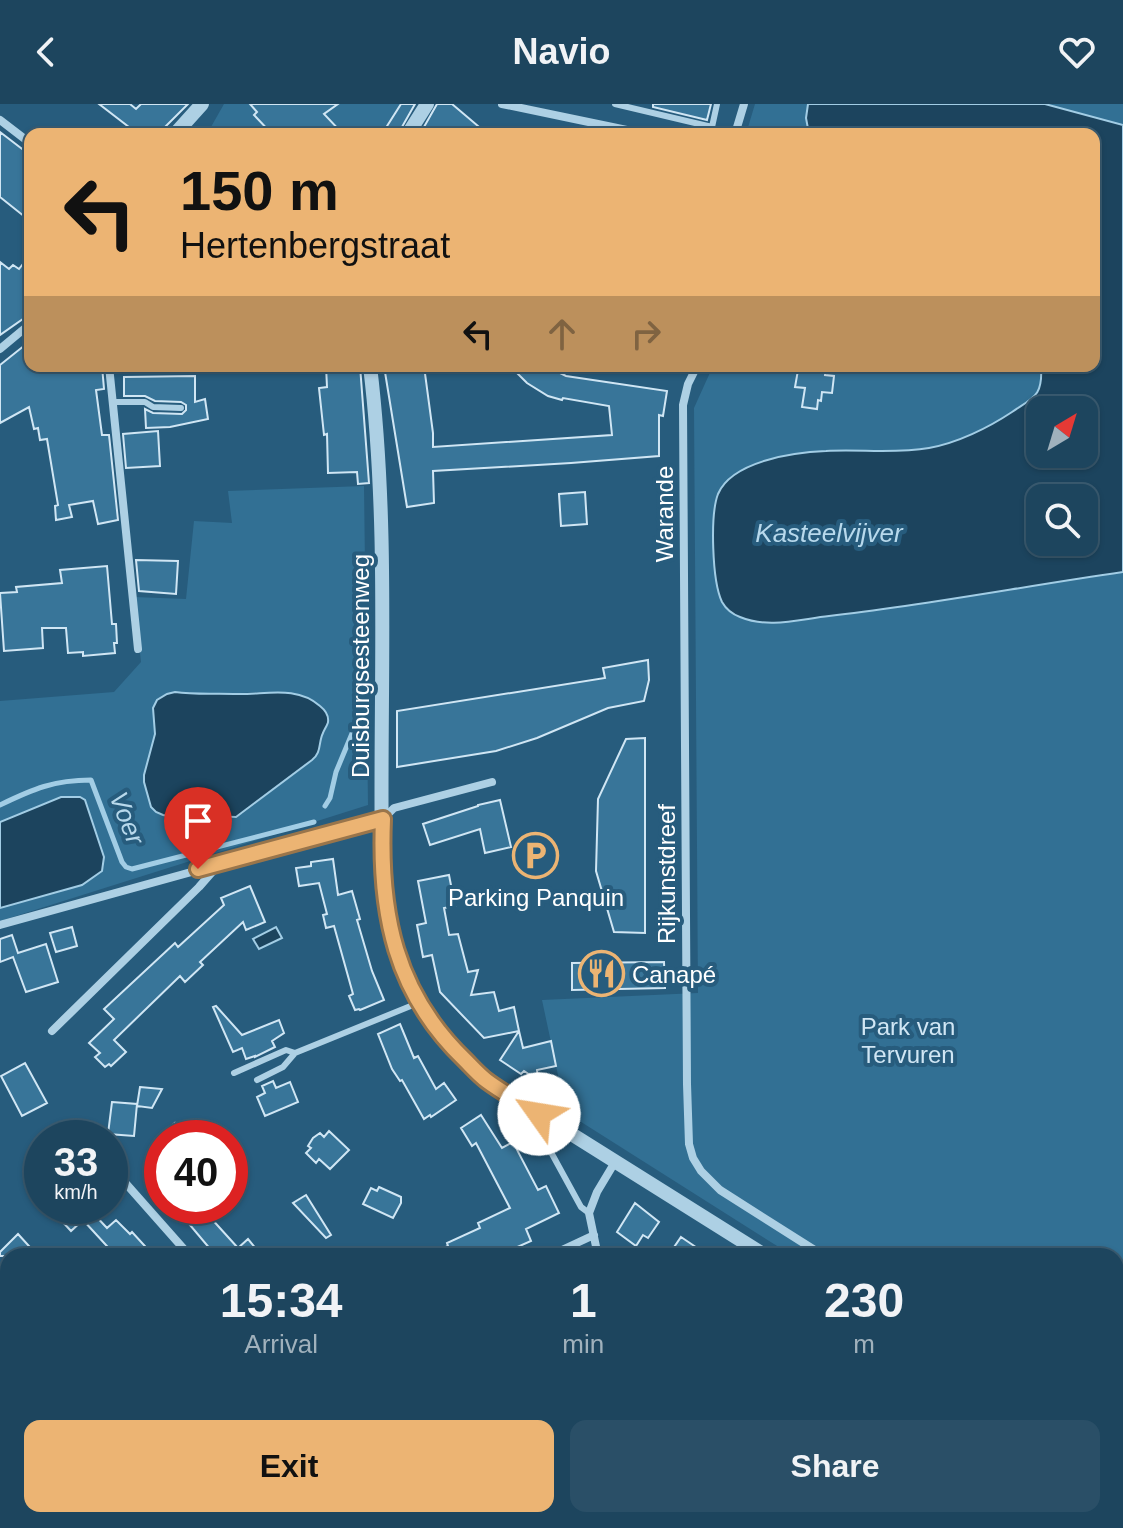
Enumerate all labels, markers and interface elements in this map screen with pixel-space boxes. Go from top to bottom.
icon: back [24,30,68,74]
icon: heart [1055,30,1099,74]
text: Navio [512,31,611,72]
text: 150 m [180,159,339,222]
icon: left [48,160,152,264]
text: Hertenbergstraat [180,225,450,266]
icon: left [456,312,500,356]
icon: ahead [540,312,584,356]
icon: right [624,312,668,356]
north arrow [1026,396,1098,468]
map controls [1026,396,1098,556]
street label: Warande [651,466,678,562]
button: search [1026,484,1098,556]
water label: Kasteelvijver [755,518,904,548]
street label: Duisburgsesteenweg [347,554,374,778]
water label: Voer [103,787,151,850]
pin [164,787,232,869]
icon: arrive [176,799,220,843]
street label: Rijkunstdreef [653,804,680,944]
parking icon: Parking Panquin [512,831,560,879]
place label: Parking Panquin [448,884,624,911]
restaurant icon: Canapé [577,950,625,998]
place label: Canapé [632,961,716,988]
park label: Park van Tervuren [861,1013,955,1068]
position arrow [497,1072,581,1156]
speed limit sign: 40 [144,1120,248,1224]
text: 33 [54,1140,98,1184]
text: km/h [54,1181,98,1203]
text: 15:34 [220,1274,343,1327]
text: 1 [570,1274,597,1327]
text: 230 [824,1274,904,1327]
text: Arrival [244,1329,318,1359]
text: min [562,1329,604,1359]
text: m [853,1329,875,1359]
button: Exit [24,1420,554,1512]
button: Share [570,1420,1100,1512]

